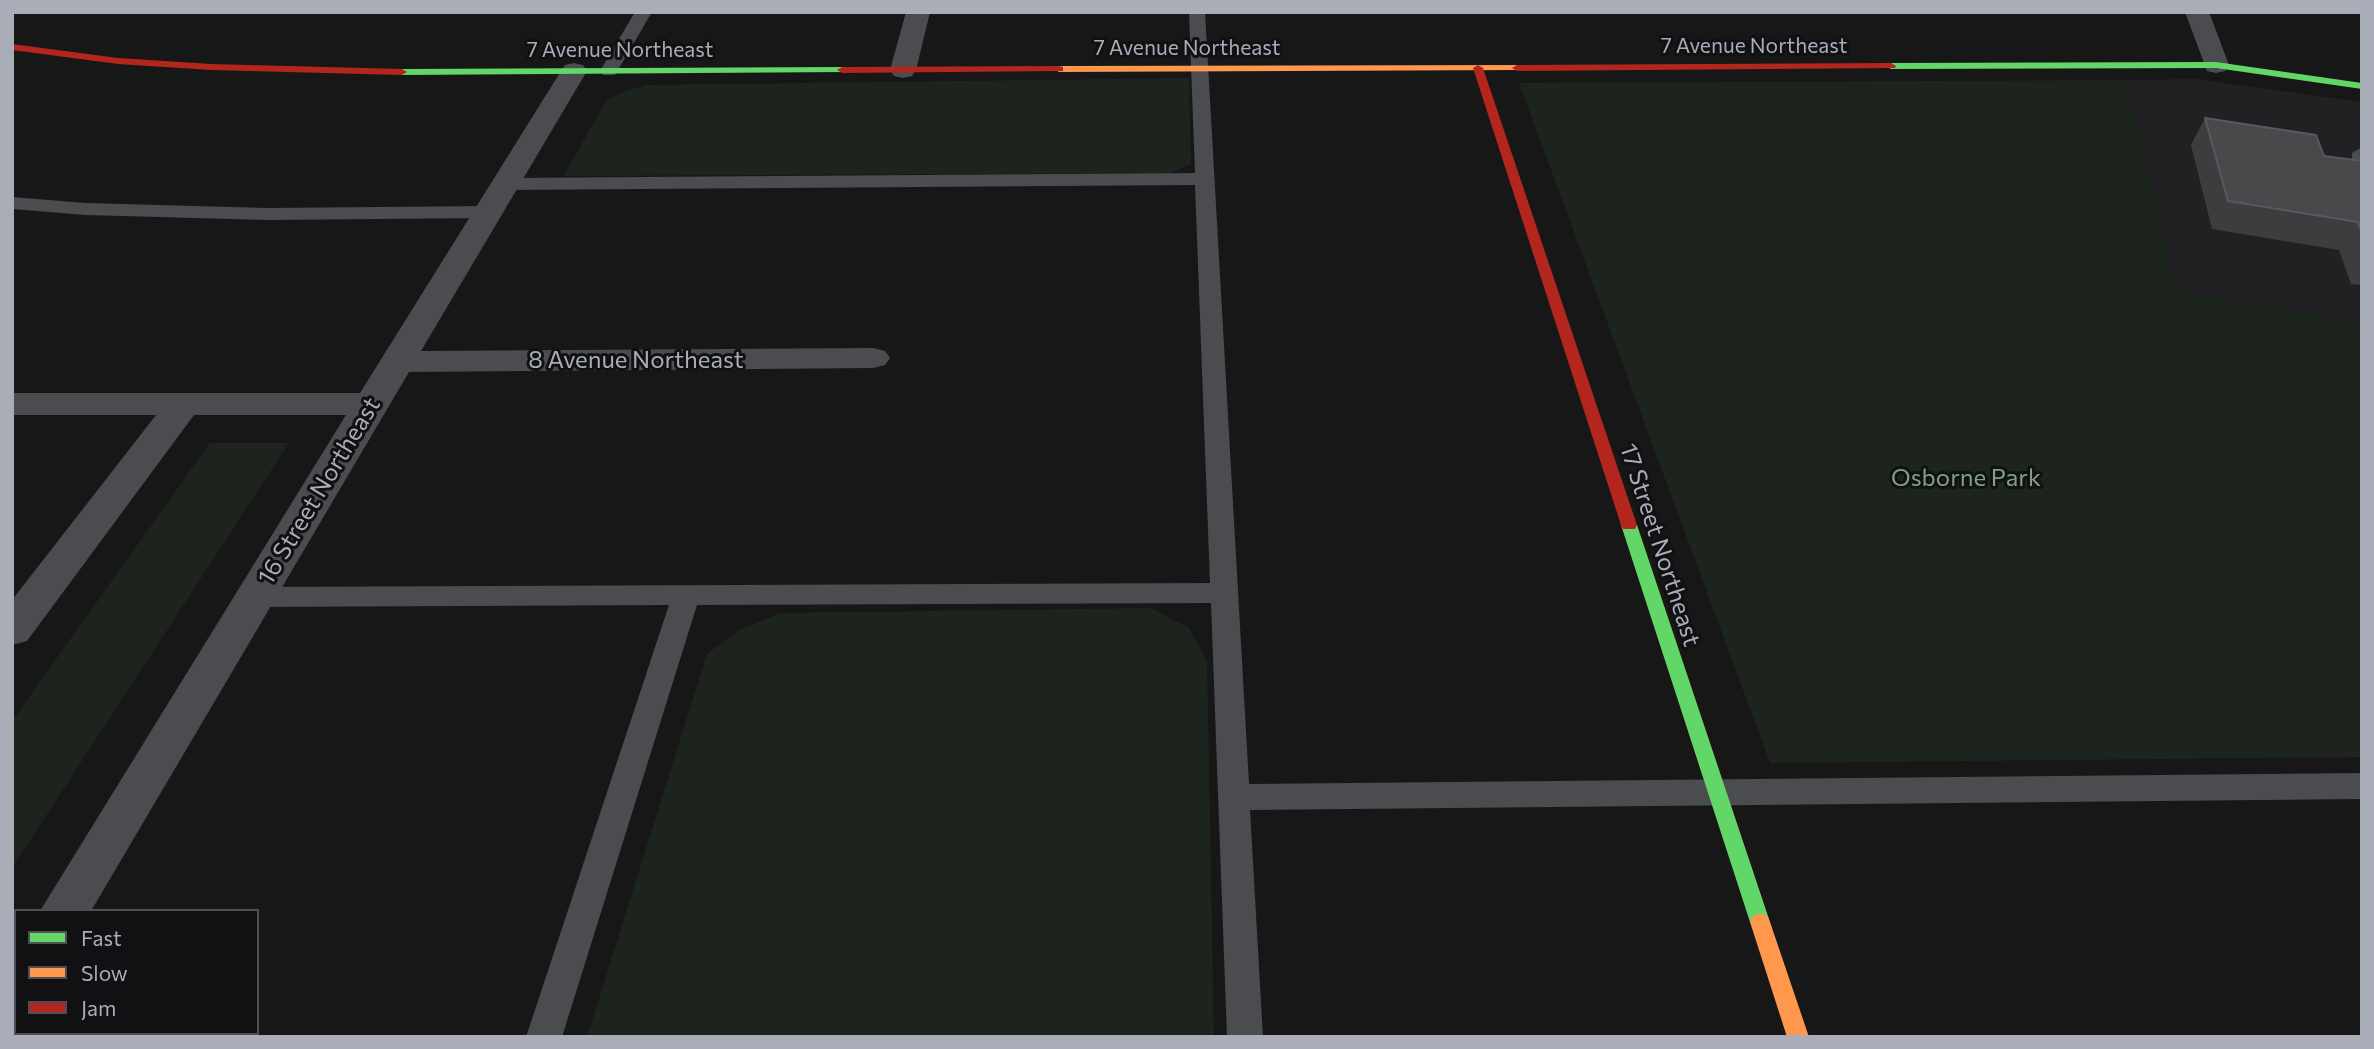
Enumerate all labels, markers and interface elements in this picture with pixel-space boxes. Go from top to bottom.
street label: 7 Avenue Northeast [1661,33,1847,59]
street label: 7 Avenue Northeast [1094,35,1280,61]
street label: 7 Avenue Northeast [527,37,713,63]
street label: 8 Avenue Northeast [528,346,744,374]
street label: 16 Street Northeast [252,392,386,590]
street label: 17 Street Northeast [1614,440,1706,650]
park label: Osborne Park [1891,464,2041,492]
legend [14,909,259,1035]
text: Fast [81,925,122,950]
text: Slow [81,960,128,985]
text: Jam [81,995,116,1020]

